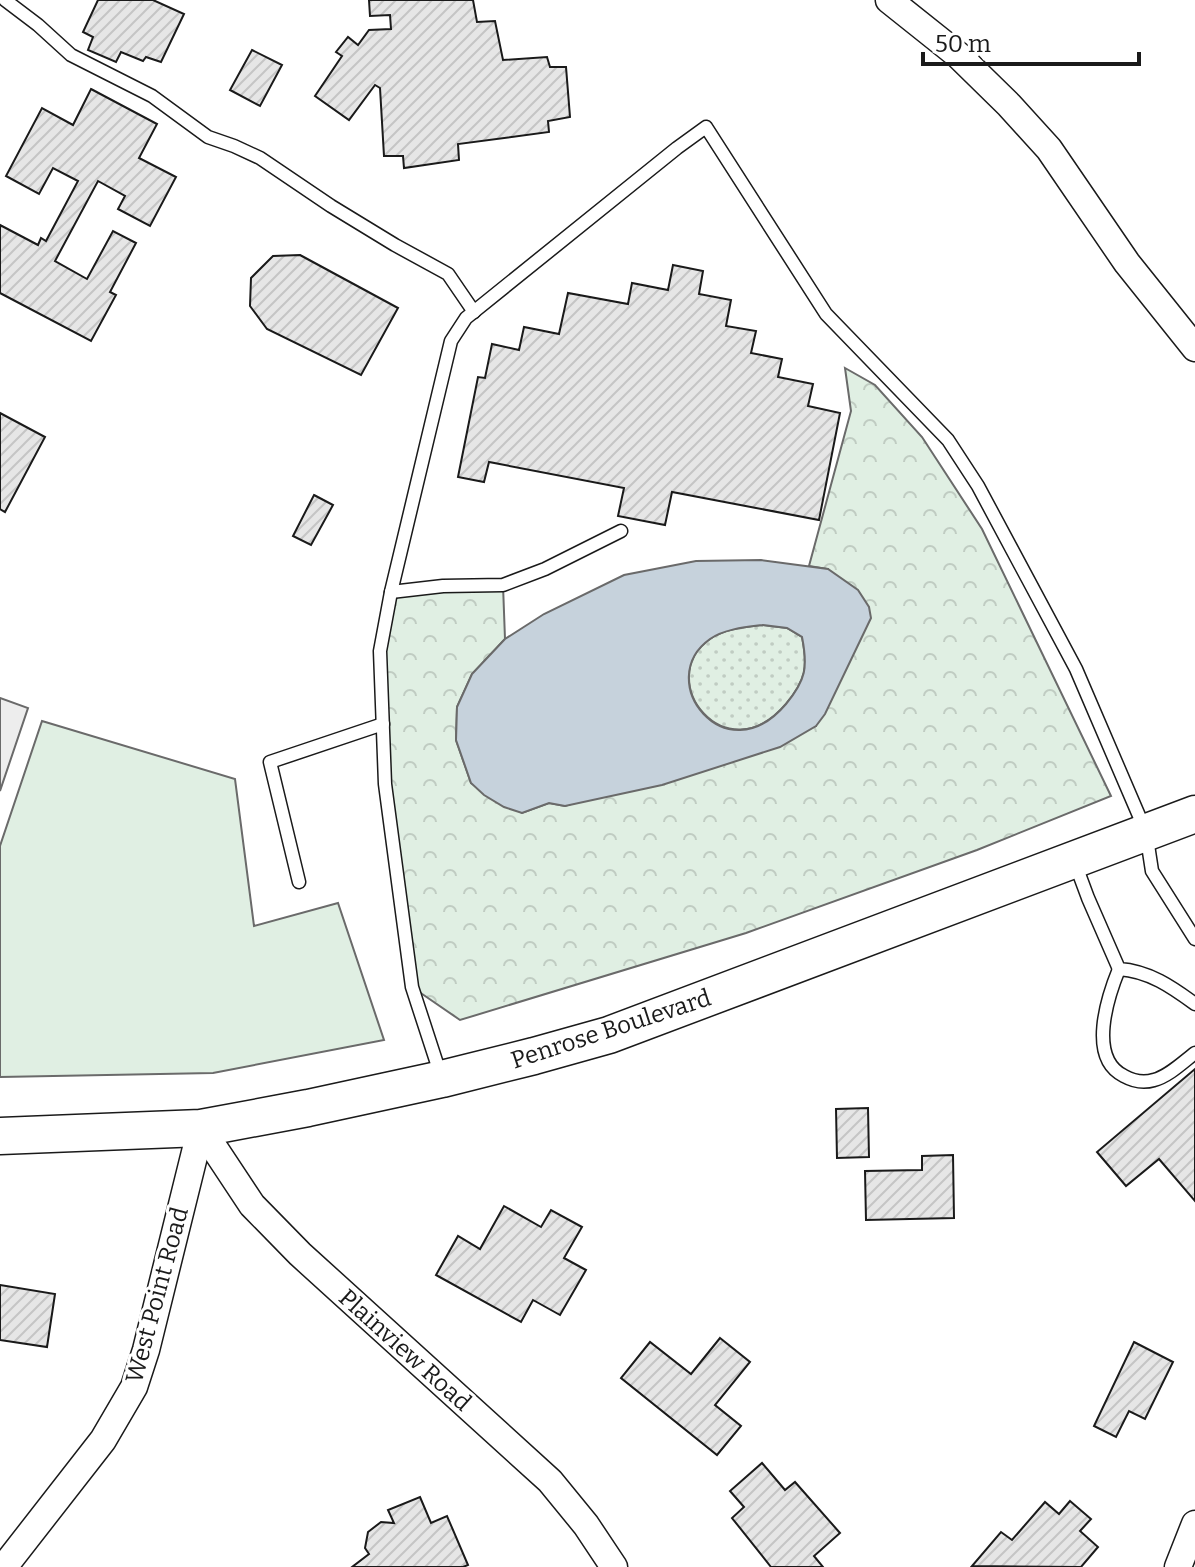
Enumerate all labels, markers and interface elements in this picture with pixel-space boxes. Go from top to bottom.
scale bar [923,16,1139,66]
text: 50 m [935,30,991,58]
street label: Penrose Boulevard [508,983,714,1075]
street label: West Point Road [120,1204,194,1386]
street label: Plainview Road [333,1283,477,1417]

